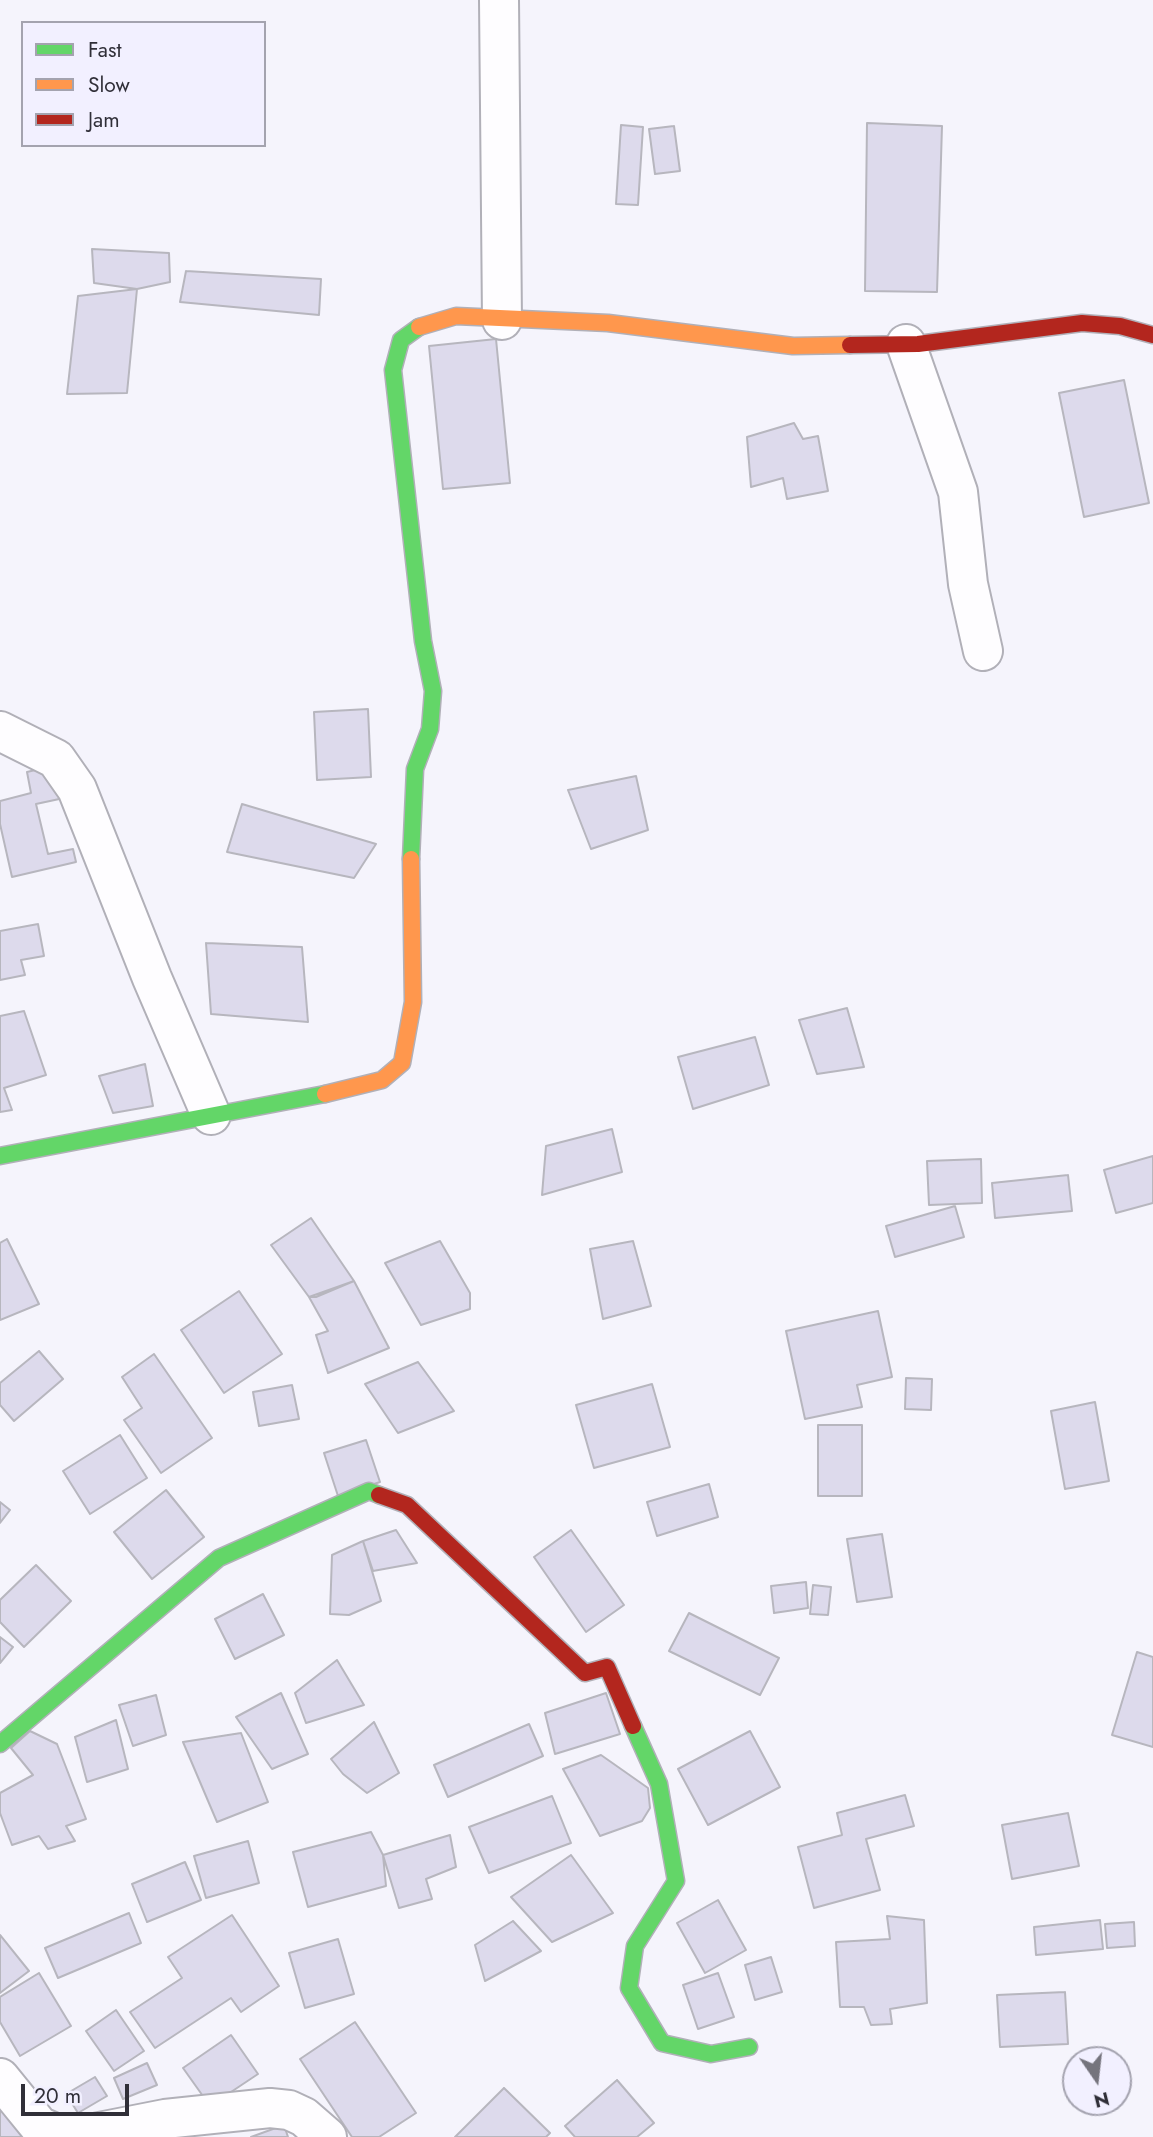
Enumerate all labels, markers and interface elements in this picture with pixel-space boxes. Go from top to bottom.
legend [21,21,266,147]
text: Fast [88,35,121,65]
text: Slow [88,70,130,100]
text: Jam [88,105,120,135]
north arrow [1062,2046,1132,2116]
scale bar [24,2070,133,2114]
text: 20 m [34,2081,81,2111]
text: N [1091,2085,1112,2115]

